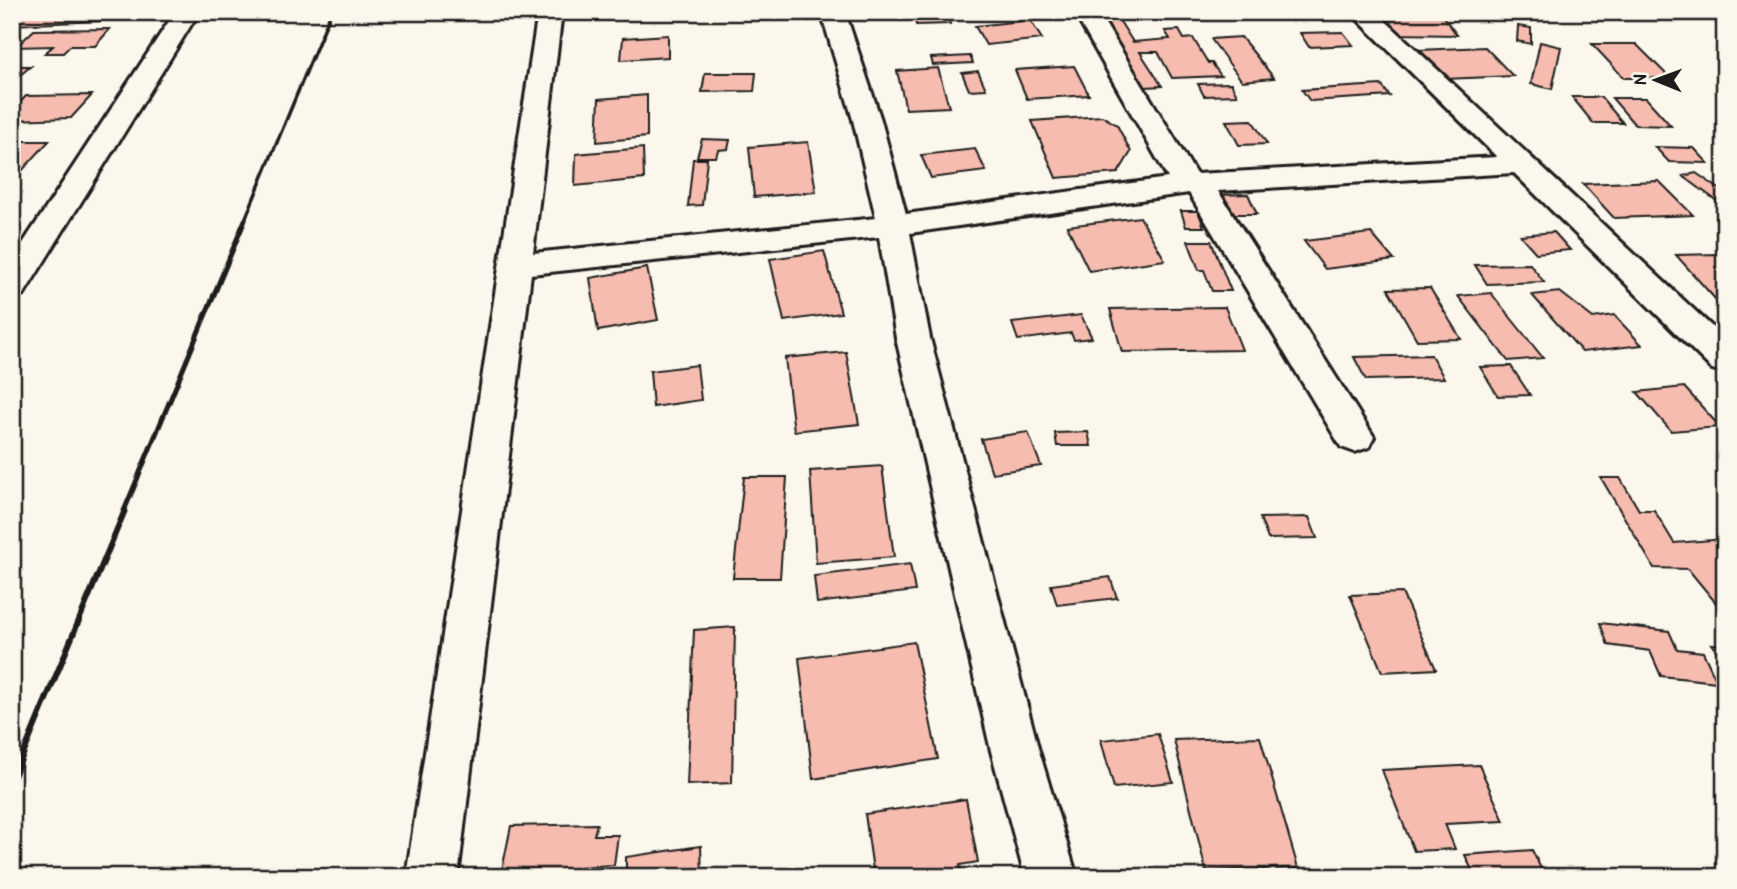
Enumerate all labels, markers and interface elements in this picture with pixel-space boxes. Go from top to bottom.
north arrow [1622,46,1692,116]
text: N [1626,74,1652,85]

